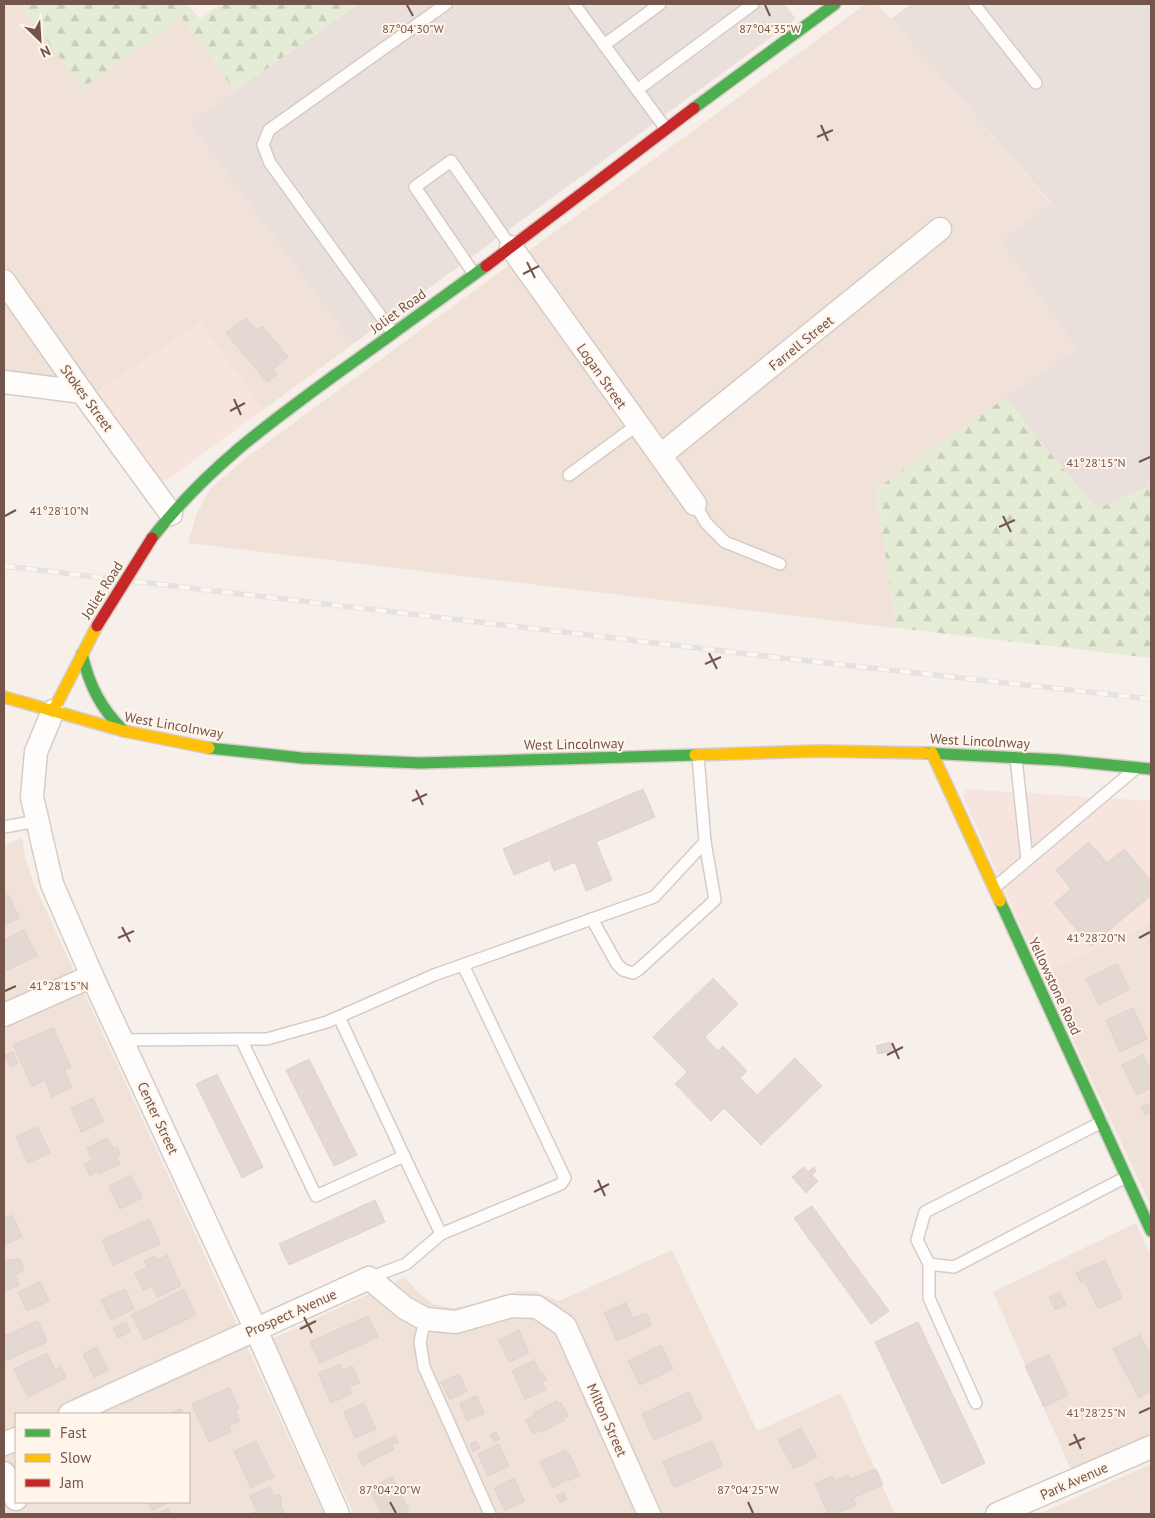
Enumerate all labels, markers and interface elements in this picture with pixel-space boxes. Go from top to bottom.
north arrow [15,15,65,65]
text: 87°04'30"W [382,21,444,36]
text: 87°04'35"W [739,21,801,36]
text: N [38,42,53,62]
street label: Joliet Road [366,285,429,338]
street label: Farrell Street [765,311,837,375]
street label: Logan Street [573,340,631,412]
street label: Stokes Street [57,361,118,435]
text: 41°28'15"N [1066,455,1126,470]
text: 41°28'10"N [29,503,89,518]
street label: Joliet Road [77,558,127,623]
street label: West Lincolnway [123,707,225,743]
street label: West Lincolnway [930,729,1031,753]
street label: West Lincolnway [524,734,625,754]
text: 41°28'20"N [1066,930,1126,945]
street label: Yellowstone Road [1025,934,1085,1038]
text: 41°28'15"N [29,978,89,993]
street label: Center Street [133,1079,183,1157]
street label: Prospect Avenue [243,1285,339,1341]
street label: Milton Street [583,1381,631,1460]
text: 41°28'25"N [1066,1405,1126,1420]
legend [15,1413,190,1503]
text: Fast [60,1423,87,1442]
text: Slow [60,1448,91,1467]
street label: Park Avenue [1037,1458,1111,1504]
text: Jam [59,1473,84,1492]
text: 87°04'20"W [359,1482,421,1497]
text: 87°04'25"W [717,1482,779,1497]

